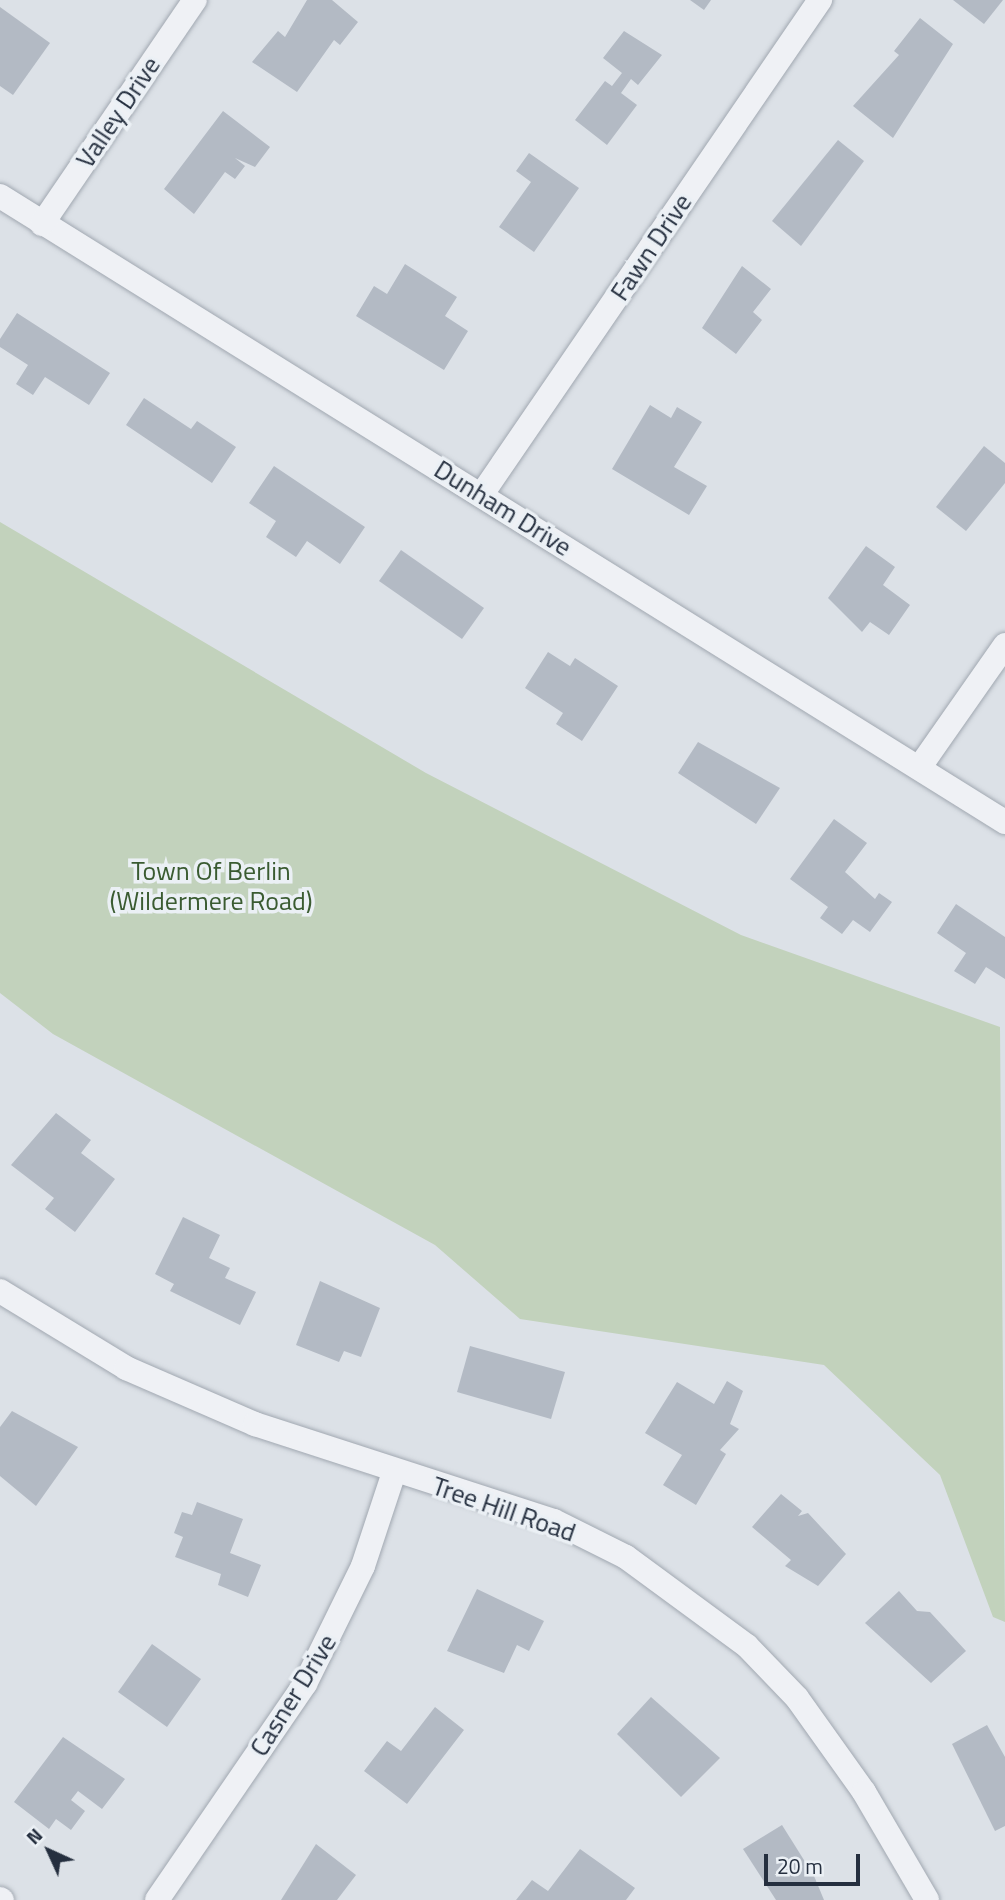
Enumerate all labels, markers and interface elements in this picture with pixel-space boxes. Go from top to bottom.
street label: Valley Drive [69,50,167,174]
street label: Fawn Drive [604,188,698,306]
street label: Dunham Drive [429,453,577,563]
park label: Town Of Berlin (Wildermere Road) [109,855,313,917]
street label: Tree Hill Road [428,1470,580,1548]
street label: Casner Drive [243,1628,343,1762]
north arrow [14,1816,84,1886]
text: N [19,1821,49,1851]
scale bar [767,1840,863,1884]
text: 20 m [777,1850,823,1882]

